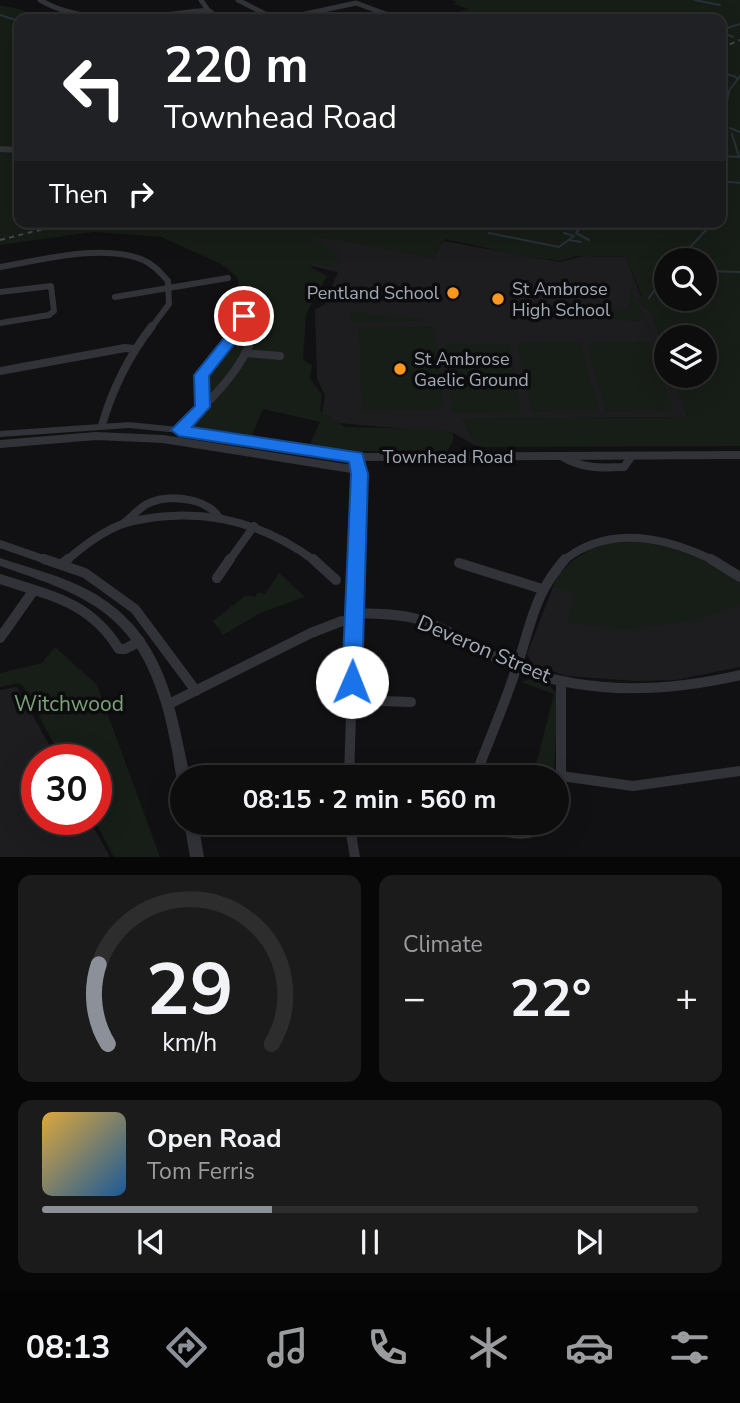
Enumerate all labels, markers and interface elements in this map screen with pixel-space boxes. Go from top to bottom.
text: 220 m [164,32,308,99]
icon: left [49,42,140,133]
text: Townhead Road [164,96,397,139]
icon: right [122,175,160,213]
text: Then [49,177,108,212]
map controls [654,248,717,388]
button: search [654,248,717,311]
place label: St Ambrose High School [512,277,611,322]
place label: Pentland School [307,281,440,305]
marker: Pentland School [445,285,461,301]
pin [214,286,274,346]
marker: St Ambrose High School [490,291,506,307]
icon: arrive [225,297,263,335]
button: layers [654,325,717,388]
place label: St Ambrose Gaelic Ground [414,347,529,392]
marker: St Ambrose Gaelic Ground [392,361,408,377]
street label: Townhead Road [382,445,514,469]
street label: Deveron Street [413,608,555,690]
position arrow [315,645,389,719]
park label: Witchwood [14,690,124,718]
speed limit sign: 30 [21,744,112,835]
text: 08:15 · 2 min · 560 m [243,782,496,817]
text: Climate [403,929,483,960]
text: 29 [146,941,233,1041]
text: 22° [509,963,592,1034]
text: − [403,973,426,1024]
text: + [675,973,698,1024]
text: km/h [162,1026,217,1060]
text: Open Road [147,1121,282,1156]
text: Tom Ferris [147,1156,255,1187]
icon: previous [132,1223,170,1261]
icon: pause [351,1223,389,1261]
icon: next [570,1223,608,1261]
icon: directions [162,1323,211,1372]
icon: music [263,1323,312,1372]
icon: phone [363,1323,412,1372]
icon: climate [464,1323,513,1372]
icon: car [565,1323,614,1372]
icon: filters [665,1323,714,1372]
text: 08:13 [26,1326,111,1369]

